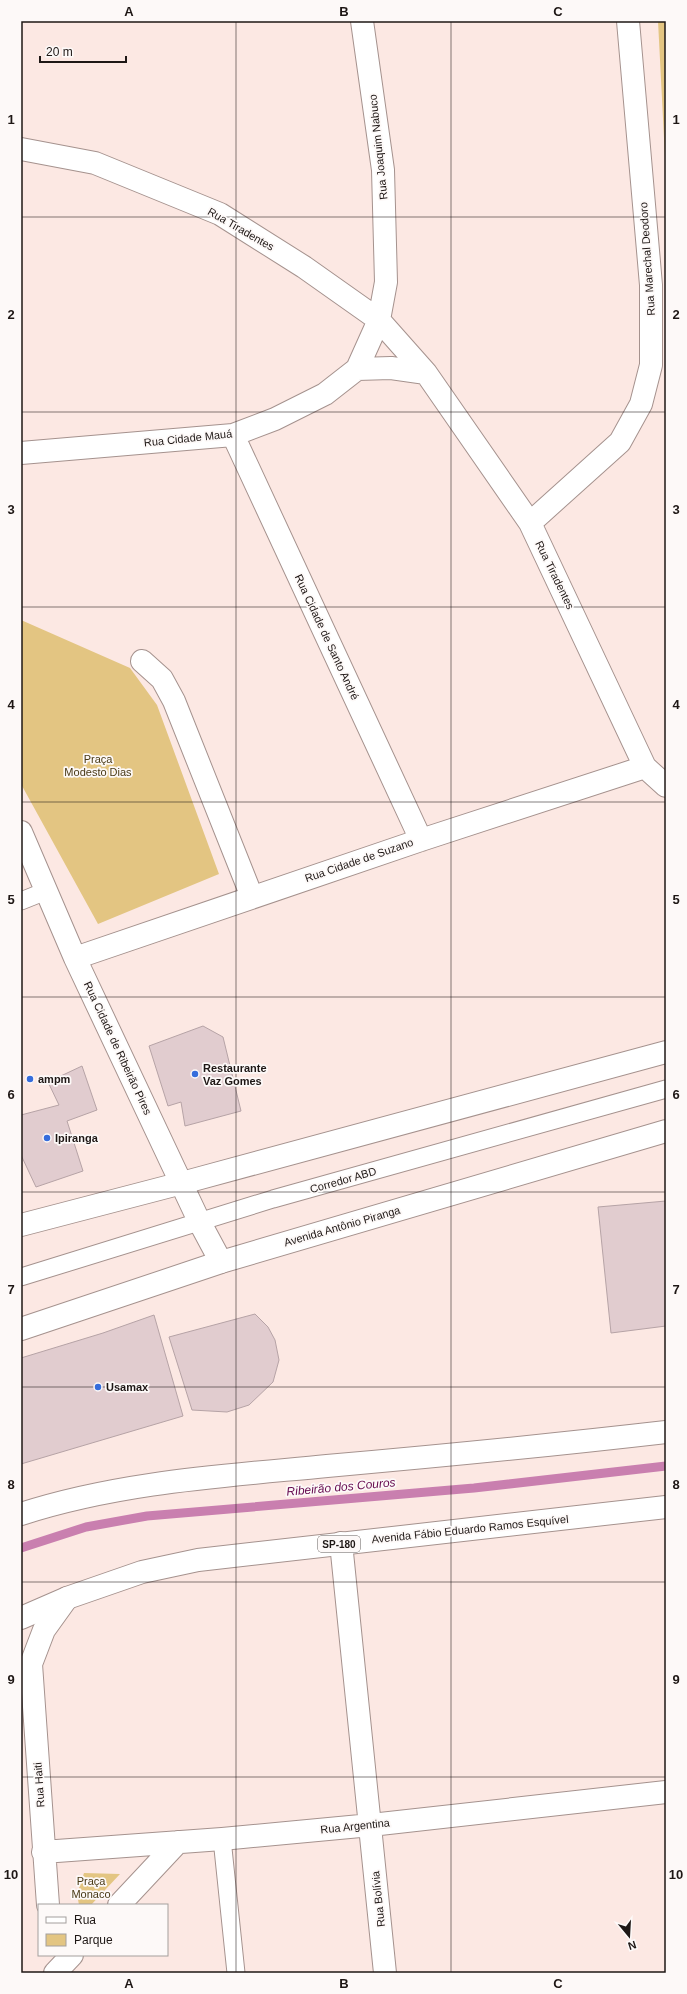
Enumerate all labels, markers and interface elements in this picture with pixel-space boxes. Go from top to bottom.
text: A [124,4,134,19]
text: B [339,4,349,19]
text: C [553,4,563,19]
scale bar [40,38,126,64]
text: 20 m [46,45,73,59]
street label: Rua Joaquim Nabuco [367,94,389,200]
text: 1 [7,112,15,127]
text: 1 [672,112,680,127]
street label: Rua Marechal Deodoro [637,202,657,316]
street label: Rua Tiradentes [206,205,277,253]
text: 2 [7,307,15,322]
text: 2 [672,307,680,322]
street label: Rua Cidade Mauá [143,427,234,449]
text: 3 [7,502,15,517]
text: 3 [672,502,680,517]
street label: Rua Tiradentes [533,539,577,612]
street label: Rua Cidade de Santo André [293,572,361,702]
text: 4 [7,697,15,712]
text: 4 [672,697,680,712]
park label: Praça Modesto Dias [64,753,132,778]
street label: Rua Cidade de Suzano [303,836,415,884]
text: 5 [7,892,15,907]
text: 5 [672,892,680,907]
street label: Rua Cidade de Ribeirão Pires [82,980,154,1117]
place label: Restaurante Vaz Gomes [203,1062,267,1087]
marker: Restaurante Vaz Gomes [190,1069,200,1079]
place label: ampm [38,1073,71,1085]
marker: ampm [25,1074,35,1084]
text: 6 [7,1087,15,1102]
text: 6 [672,1087,680,1102]
place label: Ipiranga [55,1132,99,1144]
marker: Ipiranga [42,1133,52,1143]
street label: Corredor ABD [308,1165,378,1195]
street label: Avenida Antônio Piranga [283,1203,402,1248]
text: 7 [7,1282,15,1297]
text: 7 [672,1282,680,1297]
place label: Usamax [106,1381,149,1393]
marker: Usamax [93,1382,103,1392]
water label: Ribeirão dos Couros [286,1475,396,1499]
text: 8 [7,1477,15,1492]
text: 8 [672,1477,680,1492]
street label: Avenida Fábio Eduardo Ramos Esquível [371,1513,569,1545]
road number: SP-180 [318,1536,360,1552]
text: 9 [7,1672,15,1687]
text: 9 [672,1672,680,1687]
street label: Rua Haiti [31,1762,47,1808]
street label: Rua Argentina [320,1816,391,1836]
text: 10 [4,1867,18,1882]
text: 10 [669,1867,683,1882]
street label: Rua Bolívia [369,1870,387,1928]
park label: Praça Monaco [71,1875,111,1900]
legend [38,1904,168,1956]
text: Rua [74,1913,96,1927]
north arrow [609,1916,649,1956]
text: Parque [74,1933,113,1947]
text: N [626,1939,638,1952]
text: A [124,1976,134,1991]
text: B [339,1976,349,1991]
text: C [553,1976,563,1991]

